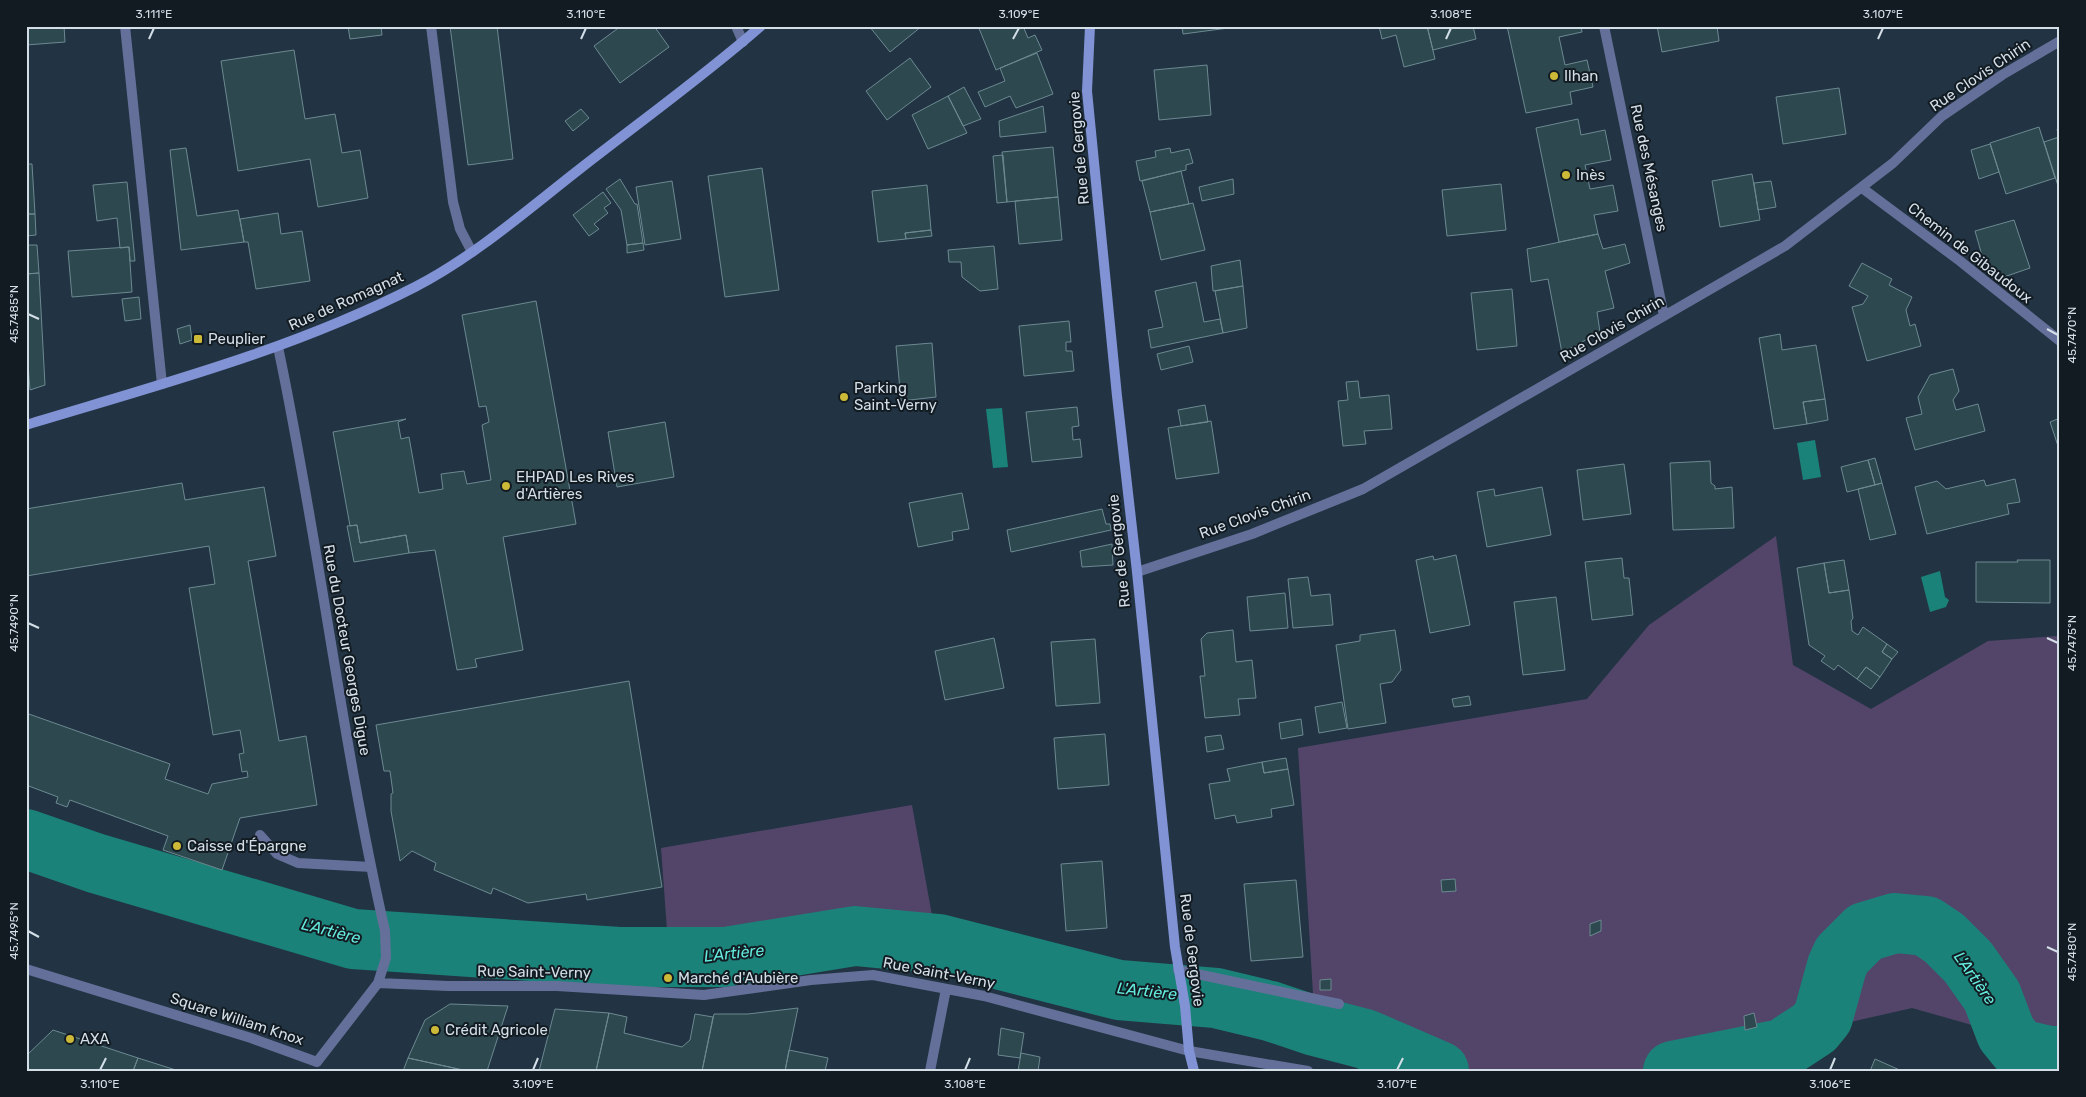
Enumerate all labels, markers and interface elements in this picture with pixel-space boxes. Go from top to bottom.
text: 3.111°E [136,7,172,21]
text: 3.110°E [566,7,606,21]
text: 3.109°E [998,7,1040,21]
text: 3.108°E [1430,7,1472,21]
text: 3.107°E [1863,7,1903,21]
street label: Rue Clovis Chirin [1926,35,2034,115]
place label: Ilhan [1564,67,1598,85]
marker: Ilhan [1548,70,1560,82]
street label: Rue de Gergovie [1065,91,1093,205]
street label: Rue des Mésanges [1627,103,1671,234]
place label: Inès [1576,166,1606,184]
marker: Inès [1560,169,1572,181]
street label: Chemin de Gibaudoux [1904,199,2036,307]
street label: Rue de Romagnat [286,268,406,334]
text: 45.7485°N [7,285,21,343]
street label: Rue Clovis Chirin [1557,292,1667,366]
text: 45.7470°N [2065,307,2079,363]
place label: Peuplier [208,330,266,348]
marker: Peuplier [192,333,204,345]
place label: Parking Saint-Verny [854,379,937,414]
marker: Parking Saint-Verny [838,391,850,403]
place label: EHPAD Les Rives d'Artières [516,468,635,503]
marker: EHPAD Les Rives d'Artières [500,480,512,492]
street label: Rue Clovis Chirin [1197,485,1313,543]
street label: Rue de Gergovie [1104,494,1134,608]
street label: Rue du Docteur Georges Digue [320,543,374,757]
text: 45.7490°N [7,594,21,652]
text: 45.7475°N [2065,615,2079,671]
place label: Caisse d'Épargne [187,837,307,855]
marker: Caisse d'Épargne [171,840,183,852]
street label: Rue de Gergovie [1176,892,1208,1008]
text: 45.7495°N [7,902,21,960]
water label: L'Artière [299,914,363,948]
text: 45.7480°N [2065,923,2079,981]
water label: L'Artière [703,940,765,966]
water label: L'Artière [1950,948,2000,1008]
street label: Rue Saint-Verny [881,953,997,993]
street label: Rue Saint-Verny [477,962,591,982]
place label: Marché d'Aubière [678,969,798,987]
marker: Marché d'Aubière [662,972,674,984]
water label: L'Artière [1116,978,1178,1004]
street label: Square William Knox [168,989,306,1049]
place label: Crédit Agricole [445,1021,548,1039]
marker: Crédit Agricole [429,1024,441,1036]
place label: AXA [80,1030,110,1048]
marker: AXA [64,1033,76,1045]
text: 3.110°E [80,1077,120,1091]
text: 3.109°E [512,1077,554,1091]
text: 3.108°E [944,1077,986,1091]
text: 3.107°E [1377,1077,1417,1091]
text: 3.106°E [1809,1077,1851,1091]

